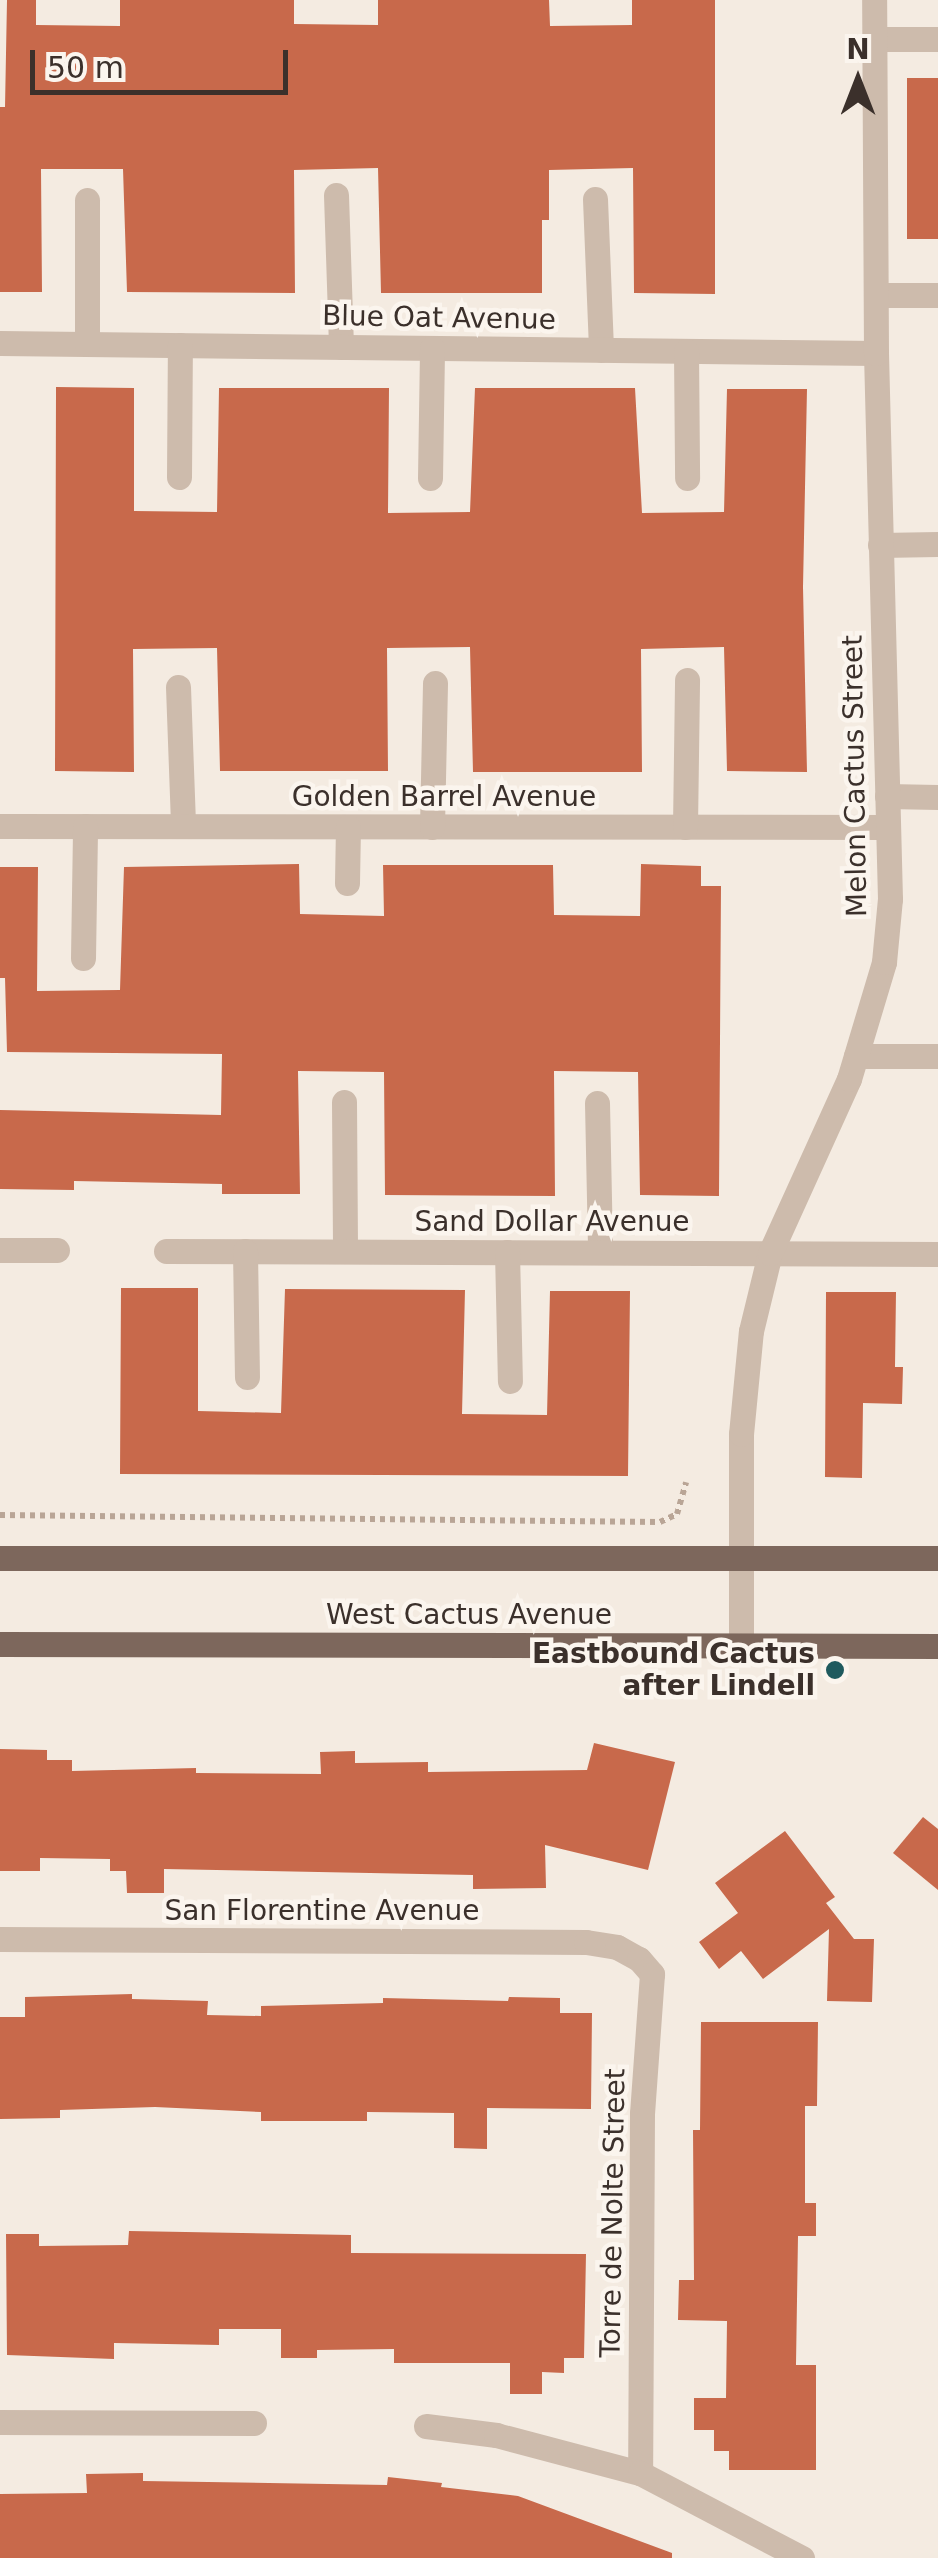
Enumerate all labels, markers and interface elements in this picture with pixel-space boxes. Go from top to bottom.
scale bar [35,30,292,92]
north arrow [808,30,908,130]
text: N [846,33,870,66]
text: 50 m [47,50,124,85]
street label: Blue Oat Avenue [322,299,556,337]
street label: Melon Cactus Street [836,635,874,917]
street label: Golden Barrel Avenue [292,780,596,814]
street label: Sand Dollar Avenue [414,1205,690,1239]
street label: West Cactus Avenue [326,1598,612,1632]
place label: Eastbound Cactus after Lindell [532,1637,815,1703]
marker: Eastbound Cactus after Lindell [824,1659,846,1681]
street label: San Florentine Avenue [164,1894,480,1928]
street label: Torre de Nolte Street [594,2068,632,2358]

